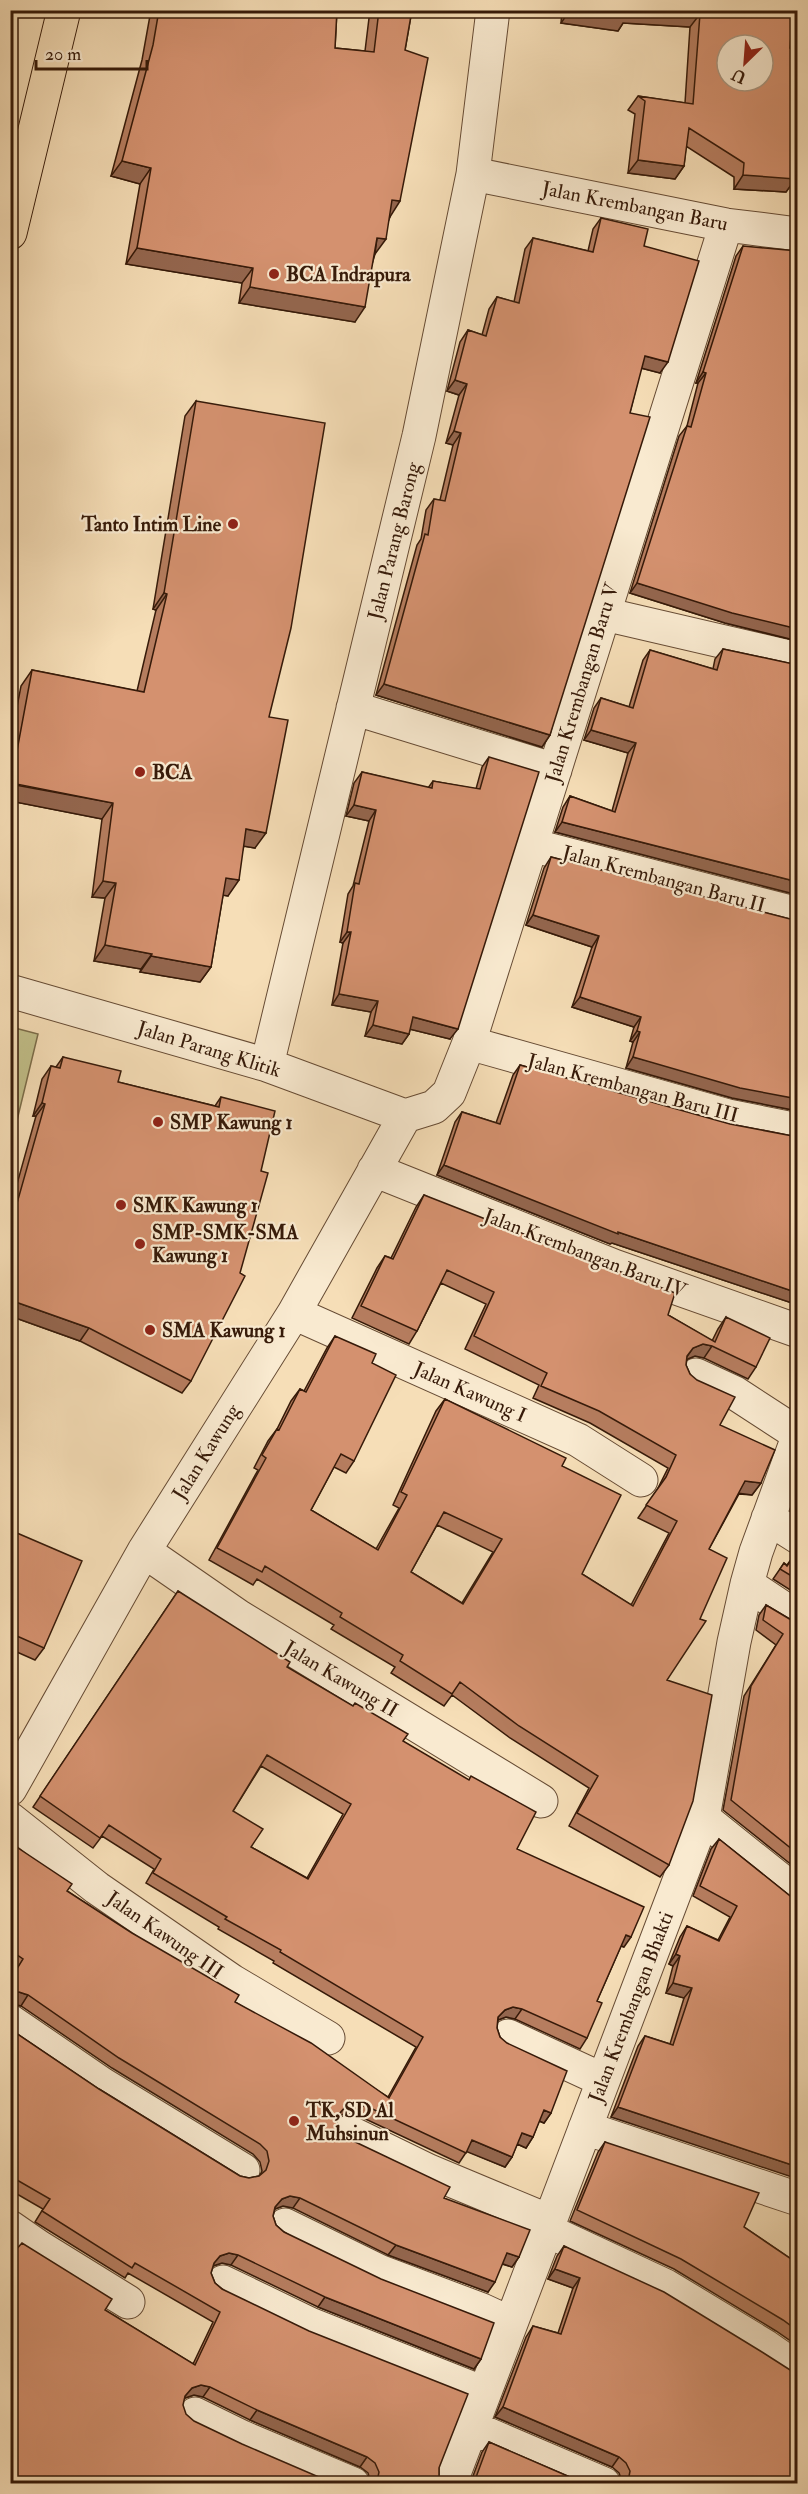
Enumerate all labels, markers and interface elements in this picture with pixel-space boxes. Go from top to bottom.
scale bar [36,33,147,71]
north arrow [715,33,775,93]
text: 20 m [45,43,81,66]
text: U [728,64,749,88]
street label: Jalan Krembangan Baru [539,176,730,236]
place label: BCA Indrapura [286,262,411,288]
marker: BCA Indrapura [267,267,281,281]
street label: Jalan Parang Barong [362,458,426,623]
place label: Tanto Intim Line [80,512,222,537]
marker: Tanto Intim Line [226,517,240,531]
street label: Jalan Krembangan Baru V [539,579,625,787]
place label: BCA [152,760,193,785]
marker: BCA [133,765,147,779]
street label: Jalan Krembangan Baru II [559,840,768,918]
street label: Jalan Parang Klitik [133,1015,284,1083]
street label: Jalan Krembangan Baru III [524,1048,741,1128]
place label: SMP Kawung 1 [170,1110,293,1136]
marker: SMP Kawung 1 [151,1115,165,1129]
place label: SMK Kawung 1 [133,1193,258,1219]
marker: SMK Kawung 1 [114,1198,128,1212]
street label: Jalan Krembangan Baru IV [479,1202,691,1304]
place label: SMP-SMK-SMA Kawung 1 [152,1220,299,1269]
marker: SMP-SMK-SMA Kawung 1 [133,1237,147,1251]
place label: SMA Kawung 1 [162,1318,286,1344]
marker: SMA Kawung 1 [143,1323,157,1337]
street label: Jalan Kawung I [409,1356,530,1428]
street label: Jalan Kawung [166,1398,246,1506]
street label: Jalan Kawung II [278,1635,403,1723]
street label: Jalan Kawung III [101,1885,228,1985]
street label: Jalan Krembangan Bhakti [583,1908,679,2107]
place label: TK, SD Al Muhsinun [305,2098,395,2146]
marker: TK, SD Al Muhsinun [287,2114,301,2128]

